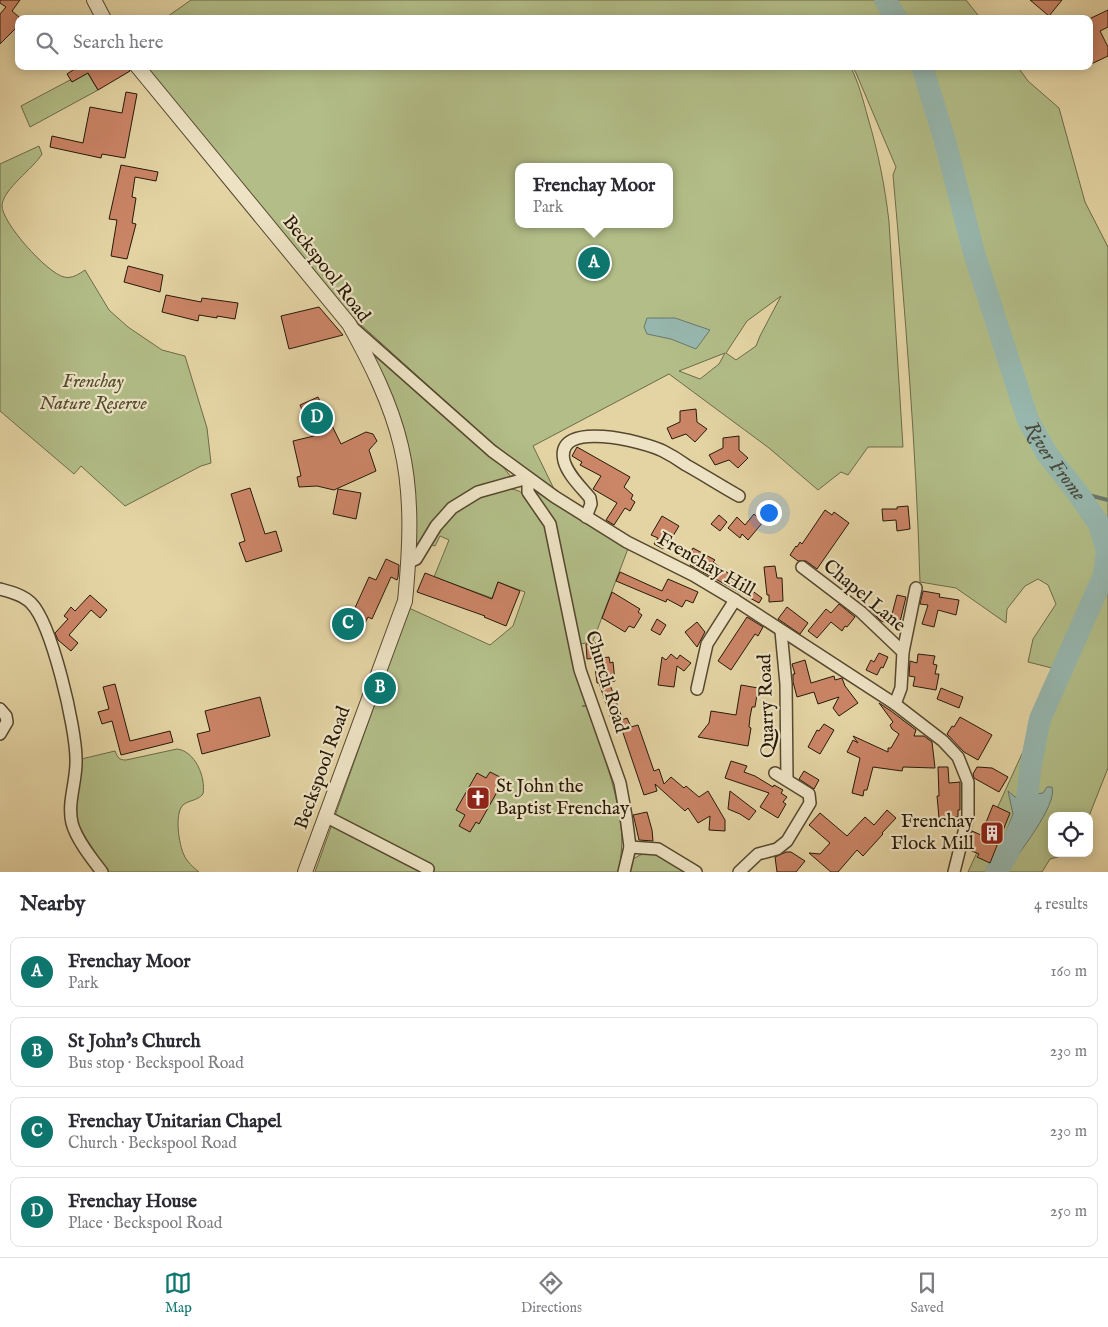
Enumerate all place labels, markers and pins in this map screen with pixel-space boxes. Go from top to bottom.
pin: A [578,244,610,282]
pin: D [301,399,333,437]
pin: C [332,605,364,643]
pin: B [364,669,396,707]
place label: St John the Baptist Frenchay [496,775,630,821]
church icon: St John the Baptist Frenchay [465,785,491,811]
place label: Frenchay Flock Mill [891,810,975,856]
building icon: Frenchay Flock Mill [979,820,1005,846]

